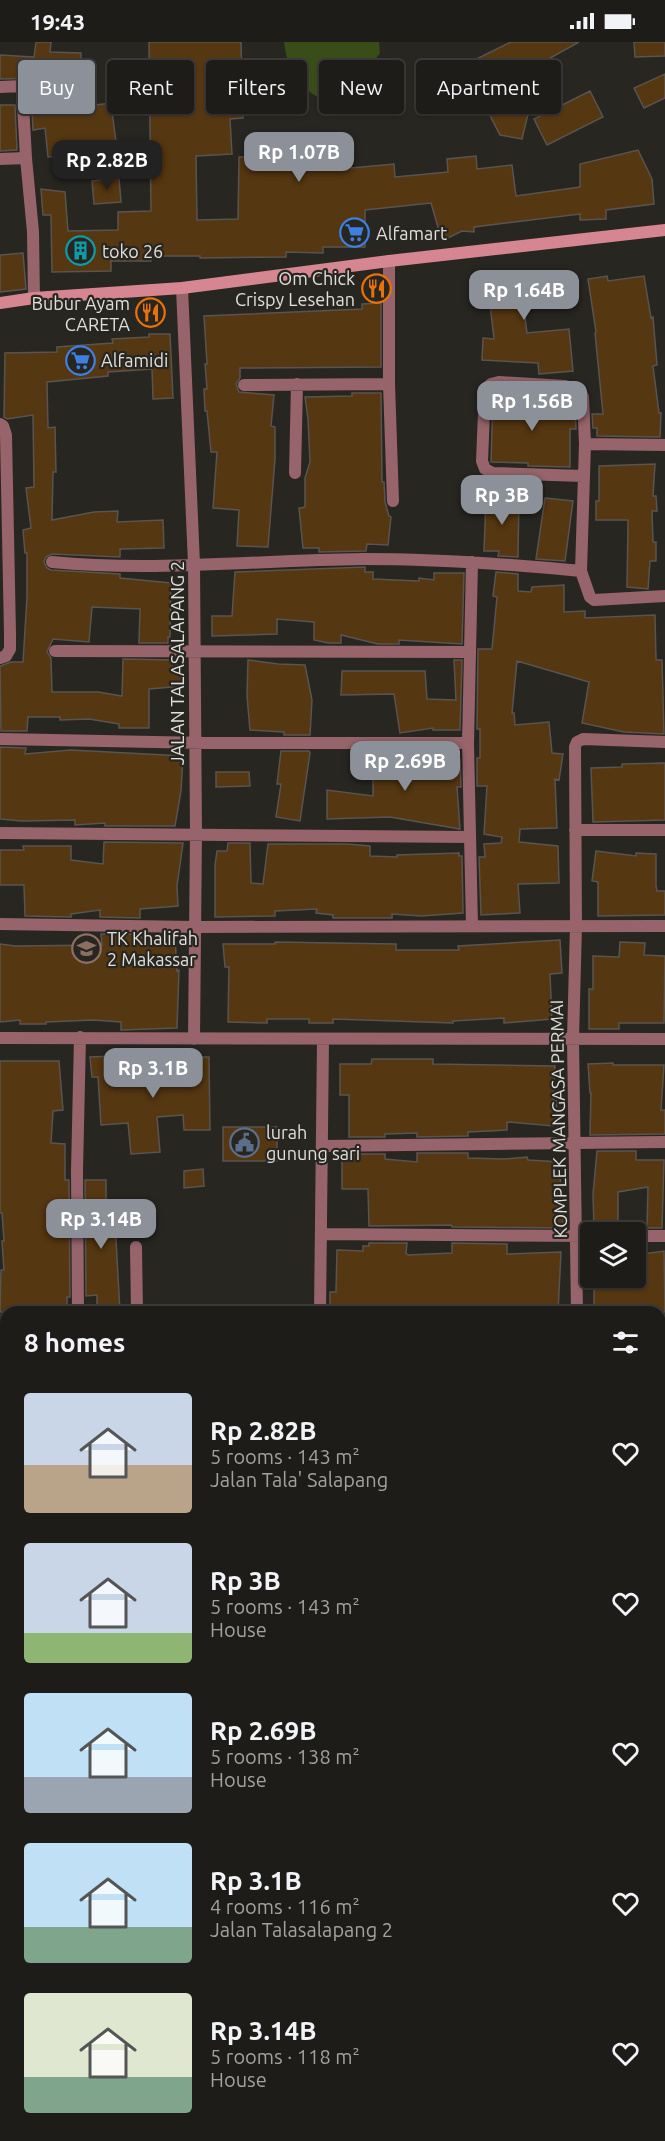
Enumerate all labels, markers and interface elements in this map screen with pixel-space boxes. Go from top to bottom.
text: 19:43 [30,9,85,34]
chip: Buy [18,60,95,114]
chip: Rent [107,60,194,114]
chip: Filters [206,60,307,114]
chip: New [319,60,404,114]
chip: Apartment [416,60,561,114]
pin: Rp 1.07B [237,132,361,183]
pin: Rp 2.82B [45,140,169,191]
text: Rp 1.07B [258,140,340,163]
text: Rp 2.82B [66,148,148,171]
supermarket icon: Alfamart [339,217,371,249]
place label: Alfamart [376,223,447,243]
building icon: toko 26 [65,235,97,267]
place label: toko 26 [102,241,163,261]
place label: Om Chick Crispy Lesehan [235,268,355,309]
pin: Rp 1.64B [462,270,586,321]
restaurant icon: Om Chick Crispy Lesehan [360,272,392,304]
text: Rp 1.64B [483,278,565,301]
place label: Bubur Ayam CARETA [31,293,130,334]
restaurant icon: Bubur Ayam CARETA [135,297,167,329]
supermarket icon: Alfamidi [64,344,96,376]
place label: Alfamidi [101,350,168,370]
pin: Rp 1.56B [470,381,594,432]
text: Rp 1.56B [491,389,573,412]
pin: Rp 3B [460,475,544,526]
text: Rp 3B [475,483,529,506]
street label: JALAN TALASALAPANG 2 [167,561,187,765]
pin: Rp 2.69B [343,741,467,792]
text: Rp 2.69B [364,749,446,772]
place label: TK Khalifah 2 Makassar [107,928,198,969]
school or university icon: TK Khalifah 2 Makassar [70,932,102,964]
street label: KOMPLEK MANGASA PERMAI [546,1000,570,1238]
pin: Rp 3.1B [98,1048,208,1099]
text: Rp 3.1B [118,1056,188,1079]
place label: lurah gunung sari [266,1122,360,1163]
public building icon: lurah gunung sari [229,1126,261,1158]
pin: Rp 3.14B [39,1199,163,1250]
text: Rp 3.14B [60,1207,142,1230]
map controls [580,1222,646,1288]
button: layers [580,1222,646,1288]
icon: filters [609,1326,642,1359]
text: 8 homes [24,1328,125,1357]
text: Rp 2.82B [210,1416,316,1445]
icon: home [72,1417,144,1489]
icon: heart [609,1437,642,1470]
text: 5 rooms · 143 m² [210,1445,360,1468]
text: Jalan Tala' Salapang [210,1468,388,1491]
text: Rp 3B [210,1566,281,1595]
icon: home [72,1567,144,1639]
icon: heart [609,1587,642,1620]
text: 5 rooms · 143 m² [210,1595,360,1618]
text: House [210,1618,267,1641]
text: Rp 2.69B [210,1716,316,1745]
icon: home [72,1717,144,1789]
icon: heart [609,1737,642,1770]
text: 5 rooms · 138 m² [210,1745,360,1768]
text: House [210,1768,267,1791]
text: Rp 3.1B [210,1866,302,1895]
icon: home [72,1867,144,1939]
icon: heart [609,1887,642,1920]
text: 4 rooms · 116 m² [210,1895,360,1918]
text: Jalan Talasalapang 2 [210,1918,393,1941]
text: Rp 3.14B [210,2016,316,2045]
icon: home [72,2017,144,2089]
icon: heart [609,2037,642,2070]
text: 5 rooms · 118 m² [210,2045,360,2068]
text: House [210,2068,267,2091]

